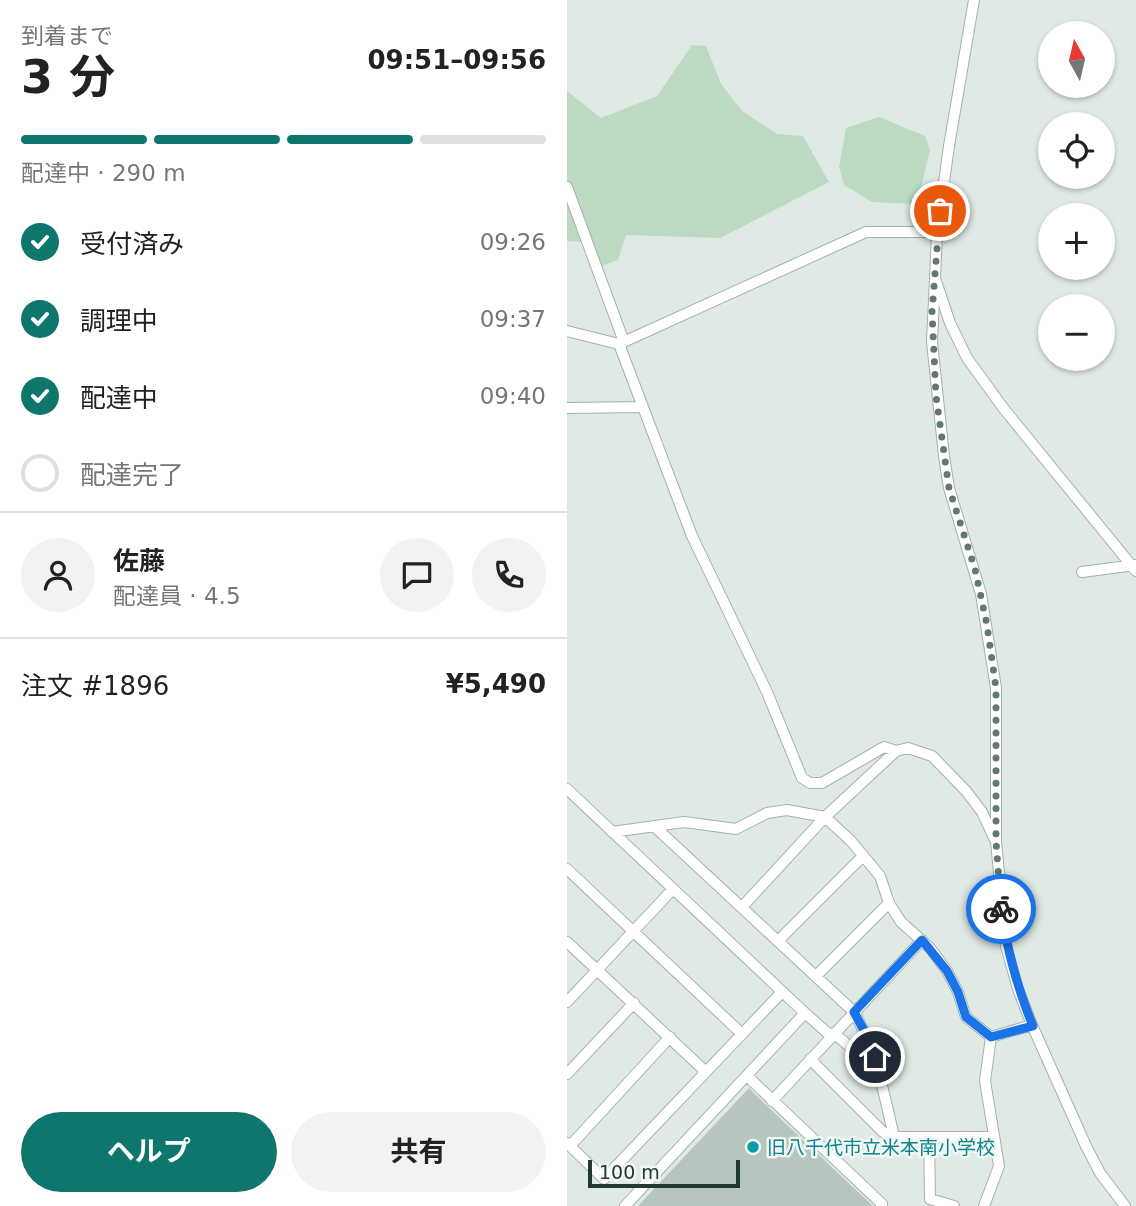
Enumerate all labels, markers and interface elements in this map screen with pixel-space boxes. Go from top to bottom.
north arrow [1038,21,1115,98]
map controls [1038,21,1115,371]
text: 到着まで [21,23,113,49]
text: 09:51–09:56 [367,45,546,75]
text: 3 分 [21,50,115,104]
button: locate [1038,112,1115,189]
text: 配達中 · 290 m [21,160,186,186]
pin [910,181,970,241]
icon: bag [921,192,959,230]
button: + [1038,203,1115,280]
icon: check [21,223,59,261]
text: 受付済み [80,229,184,259]
text: 09:26 [480,229,546,255]
button: − [1038,294,1115,371]
icon: check [21,300,59,338]
text: 調理中 [80,306,158,336]
text: 09:37 [480,306,546,332]
icon: check [21,377,59,415]
text: 配達中 [80,383,158,413]
text: 09:40 [480,383,546,409]
text: 配達完了 [80,460,184,490]
button: person [21,538,95,612]
button: chat [380,538,454,612]
button: phone [472,538,546,612]
text: 佐藤 [113,546,165,576]
text: 配達員 · 4.5 [113,583,241,609]
text: ¥5,490 [446,669,546,699]
text: 注文 #1896 [21,671,169,701]
courier [966,874,1036,944]
icon: bike [982,890,1020,928]
pin [845,1027,905,1087]
icon: home [856,1038,894,1076]
button: ヘルプ [21,1112,277,1192]
button: 共有 [291,1112,546,1192]
place label: 旧八千代市立米本南小学校 [767,1136,995,1158]
marker: 旧八千代市立米本南小学校 [745,1139,761,1155]
scale bar [588,1157,740,1189]
text: 100 m [599,1161,660,1183]

